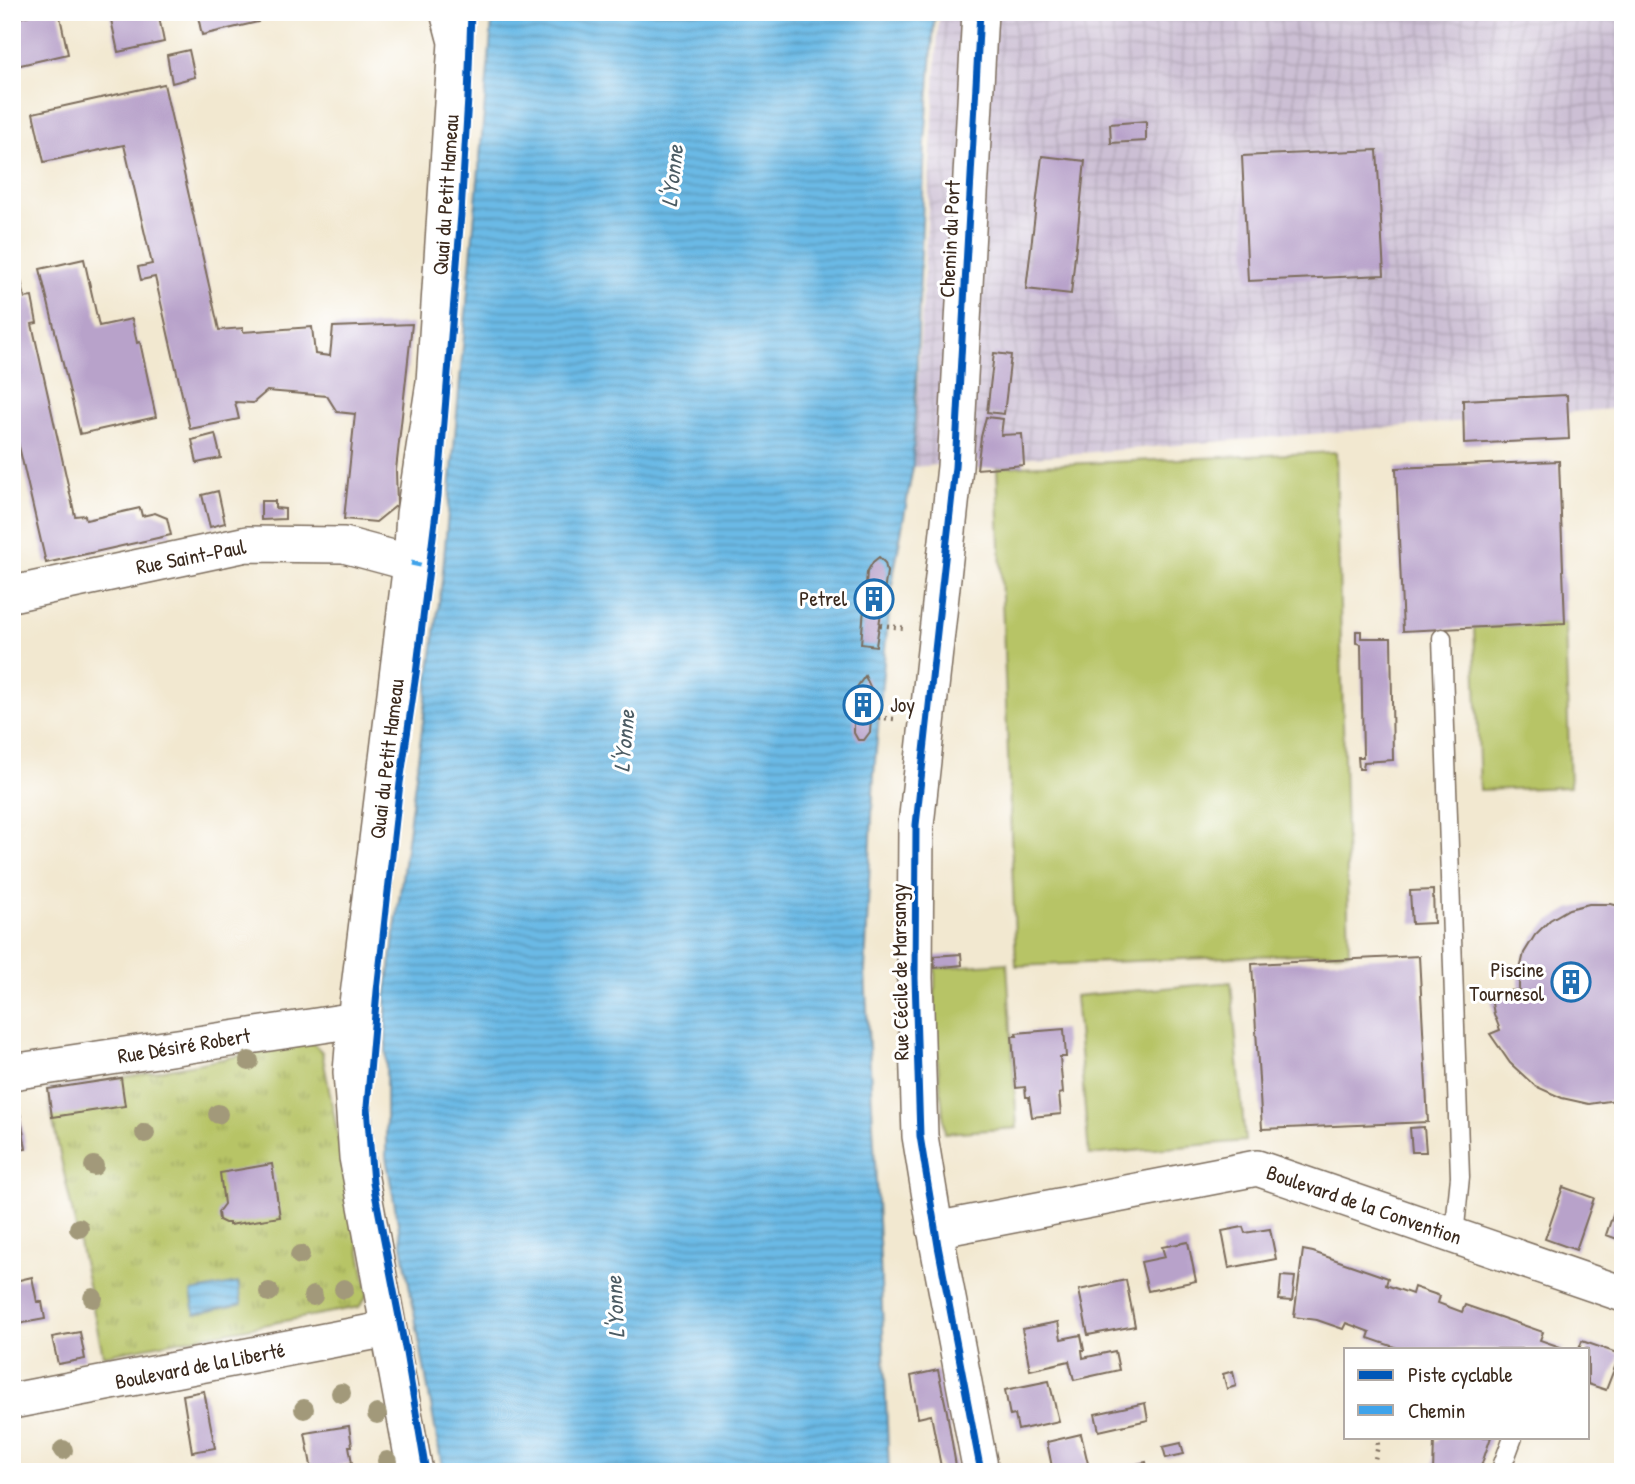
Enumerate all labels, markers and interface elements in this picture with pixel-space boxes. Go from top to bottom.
street label: Quai du Petit Hameau [425,113,466,276]
water label: L'Yonne [653,143,690,208]
street label: Chemin du Port [932,179,967,298]
street label: Rue Saint-Paul [134,532,249,581]
building icon: Petrel [853,578,895,620]
place label: Petrel [799,584,847,613]
street label: Quai du Petit Hameau [362,677,411,841]
building icon: Joy [842,684,884,726]
place label: Joy [890,690,915,719]
water label: L'Yonne [605,708,642,773]
street label: Rue Cécile de Marsangy [883,883,916,1061]
place label: Piscine Tournesol [1469,955,1544,1008]
building icon: Piscine Tournesol [1550,961,1592,1003]
street label: Rue Désiré Robert [116,1021,253,1070]
street label: Boulevard de la Convention [1263,1157,1466,1252]
water label: L'Yonne [597,1275,632,1339]
street label: Boulevard de la Liberté [113,1335,287,1396]
legend [1344,1348,1590,1438]
text: Piste cyclable [1408,1360,1513,1389]
text: Chemin [1408,1396,1465,1425]

